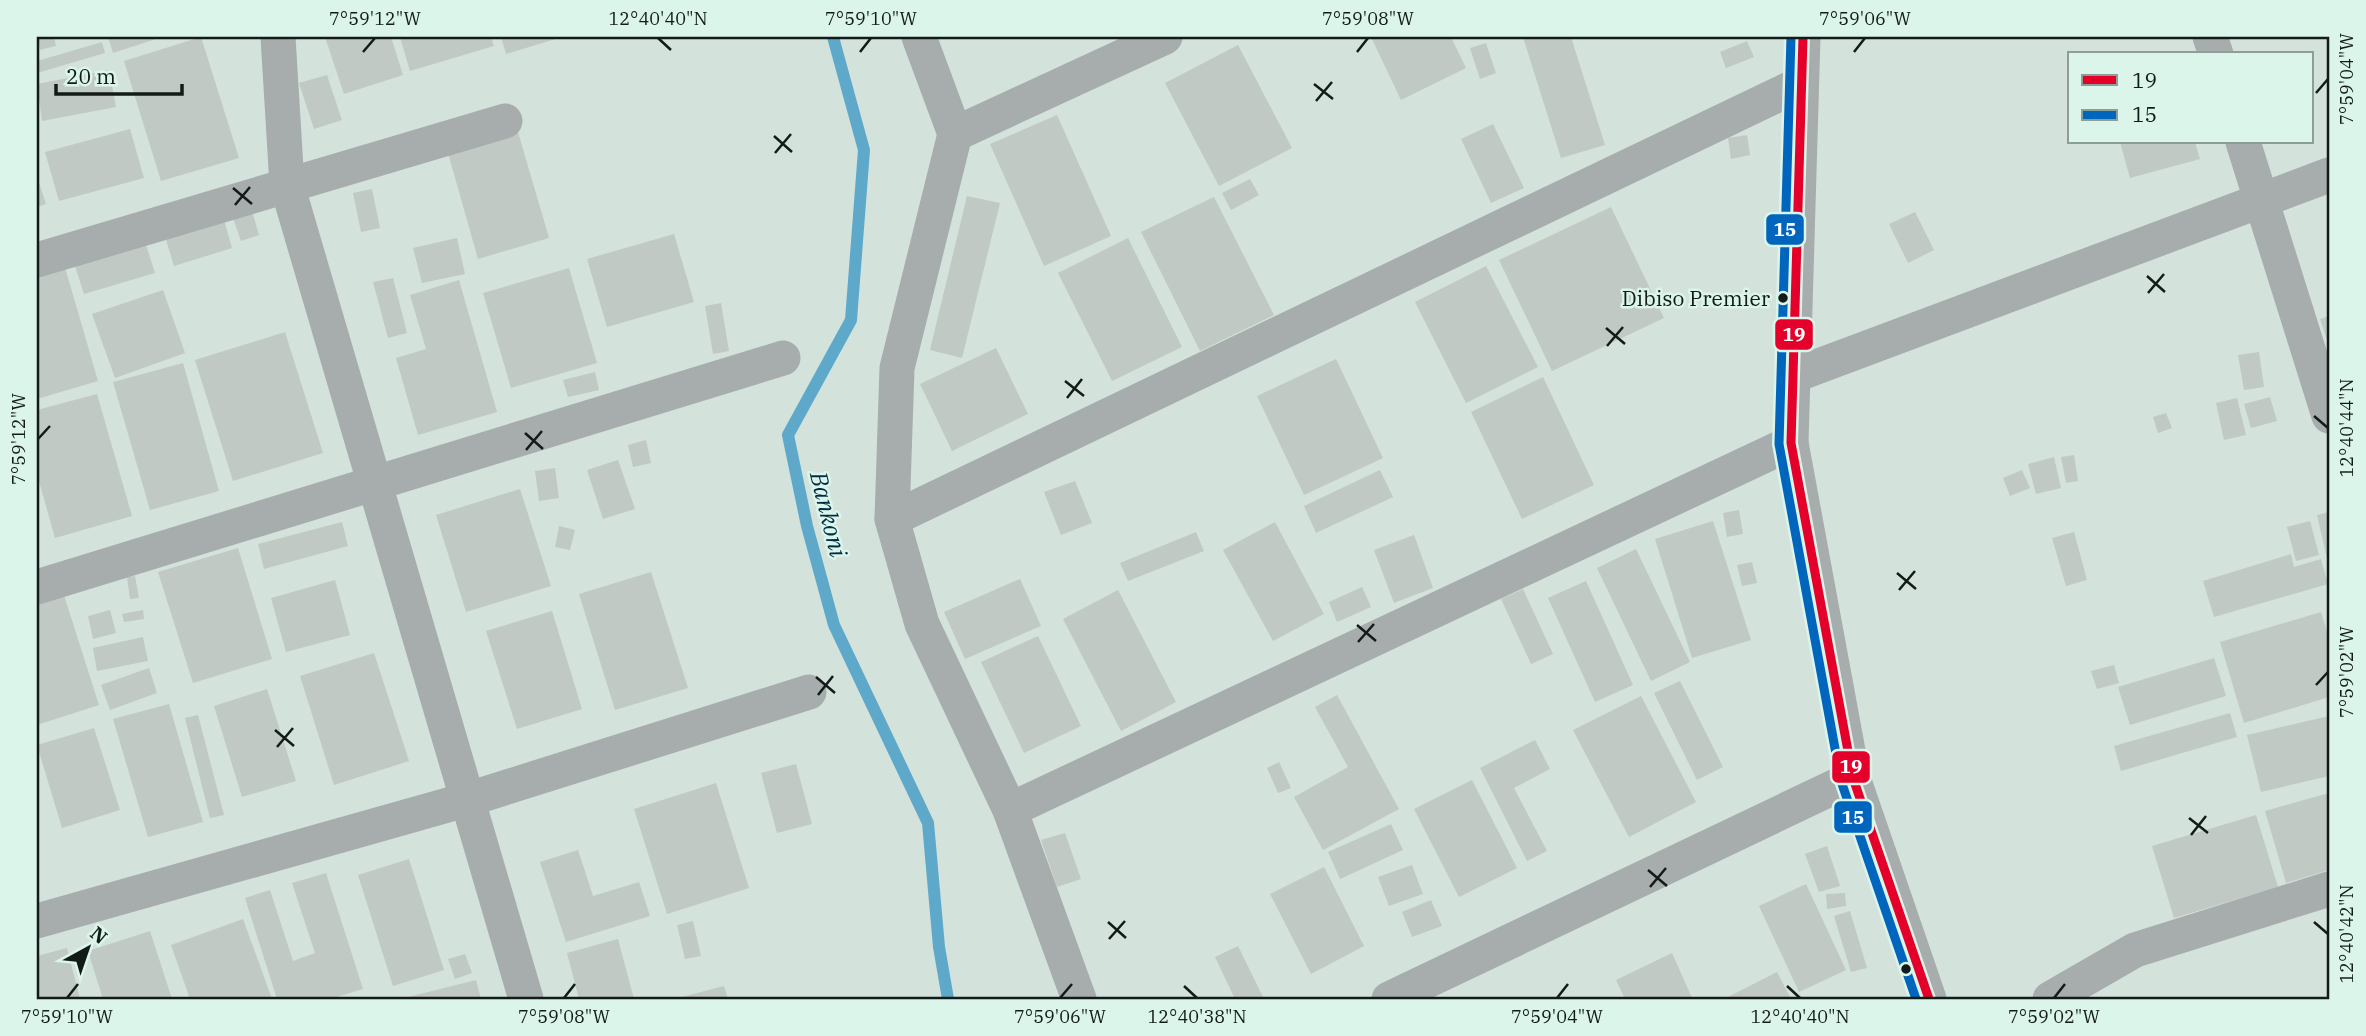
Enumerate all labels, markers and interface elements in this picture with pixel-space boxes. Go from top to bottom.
text: 7°59'12"W [329,7,422,30]
text: 12°40'40"N [609,7,708,30]
text: 7°59'10"W [825,7,918,30]
text: 7°59'08"W [1322,7,1415,30]
text: 7°59'06"W [1819,7,1912,30]
text: 7°59'04"W [2335,32,2358,125]
scale bar [56,52,182,96]
legend [2068,52,2314,144]
text: 20 m [66,62,116,90]
text: 19 [2132,66,2157,94]
text: 15 [2132,100,2157,128]
line badge: 15 [1765,213,1805,246]
text: 15 [1774,217,1796,241]
place label: Dibiso Premier [1622,284,1771,312]
marker: Dibiso Premier [1776,291,1790,305]
line badge: 19 [1774,318,1814,351]
text: 19 [1783,322,1805,346]
text: 12°40'44"N [2335,379,2358,478]
text: 7°59'12"W [7,392,30,485]
water label: Bankoni [803,467,855,561]
text: 7°59'02"W [2335,625,2358,718]
line badge: 19 [1831,750,1871,784]
text: 19 [1840,754,1862,778]
line badge: 15 [1833,800,1873,834]
text: 15 [1842,805,1864,829]
text: 12°40'42"N [2335,885,2358,984]
north arrow [52,914,122,984]
text: N [85,921,112,949]
unlabelled marker [1899,962,1913,976]
text: 7°59'10"W [21,1005,114,1028]
text: 7°59'08"W [518,1005,611,1028]
text: 7°59'06"W [1014,1005,1107,1028]
text: 12°40'38"N [1148,1005,1247,1028]
text: 7°59'04"W [1511,1005,1604,1028]
text: 12°40'40"N [1751,1005,1850,1028]
text: 7°59'02"W [2008,1005,2101,1028]

